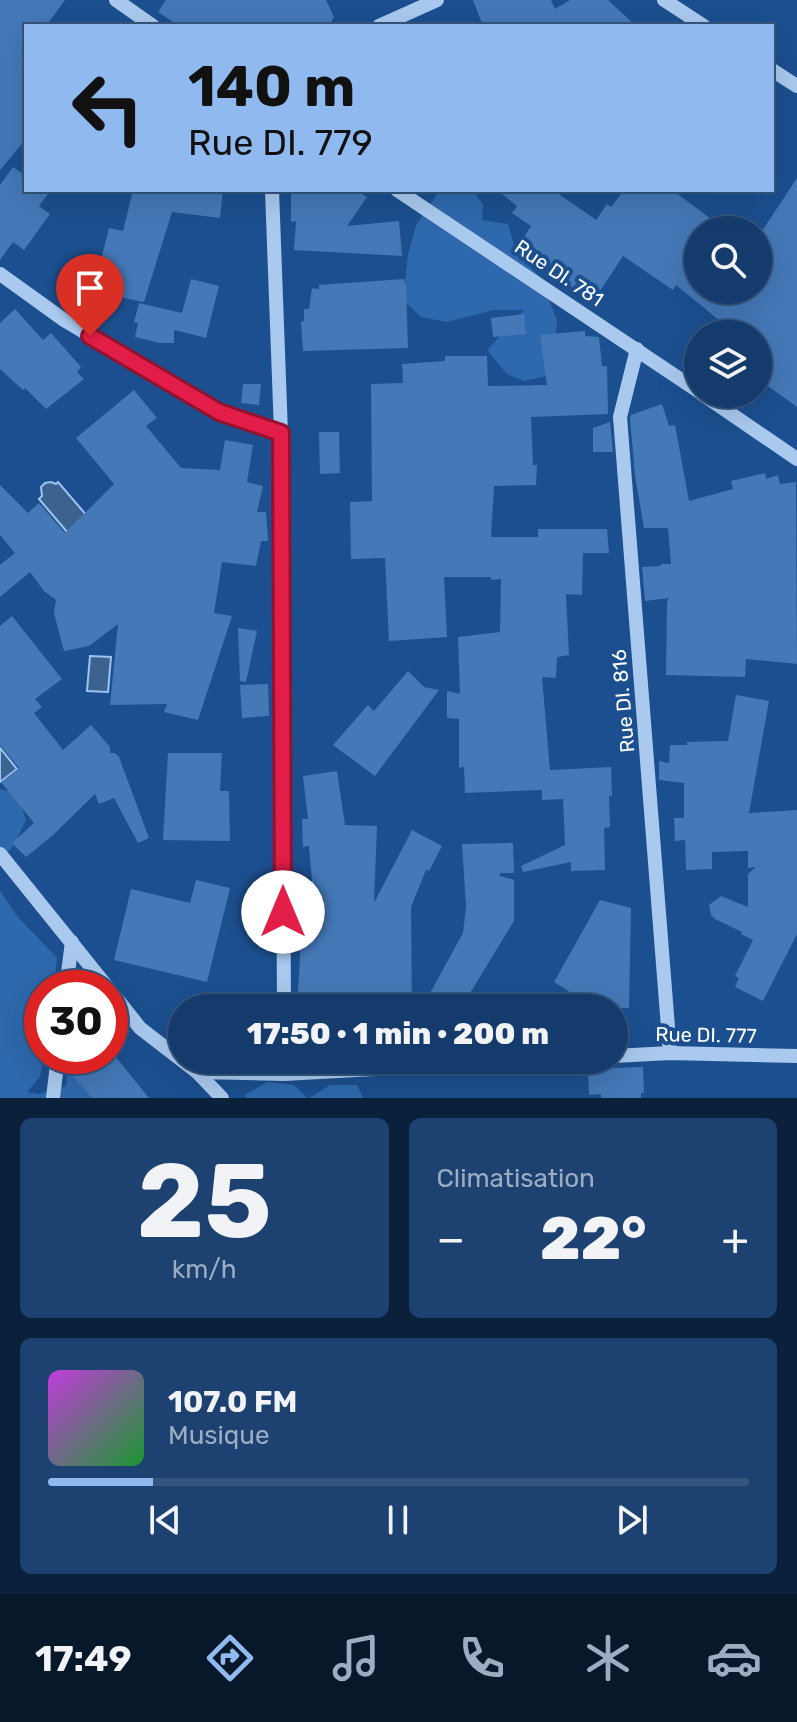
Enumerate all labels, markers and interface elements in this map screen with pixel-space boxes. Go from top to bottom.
text: 140 m [188,54,355,120]
icon: left [56,56,160,160]
text: Rue DI. 779 [188,121,373,164]
map controls [684,216,772,408]
button: search [684,216,772,304]
street label: Rue DI. 781 [510,235,608,311]
pin [56,254,124,336]
icon: arrive [68,266,112,310]
button: layers [684,320,772,408]
street label: Rue DI. 816 [607,648,639,754]
position arrow [241,870,325,954]
speed limit sign: 30 [24,970,128,1074]
text: 17:50 · 1 min · 200 m [247,1016,549,1052]
street label: Rue DI. 777 [655,1022,757,1048]
text: 25 [137,1140,272,1263]
text: Climatisation [437,1163,595,1194]
text: 22° [540,1203,647,1274]
text: − [437,1213,465,1265]
text: + [722,1213,749,1265]
text: km/h [172,1254,237,1285]
text: 107.0 FM [168,1384,297,1420]
text: Musique [168,1420,270,1451]
icon: previous [143,1498,187,1542]
icon: pause [376,1498,420,1542]
icon: next [610,1498,654,1542]
icon: directions [202,1630,258,1686]
icon: music [328,1630,384,1686]
icon: phone [454,1630,510,1686]
icon: climate [580,1630,636,1686]
icon: car [706,1630,762,1686]
text: 17:49 [35,1637,132,1680]

